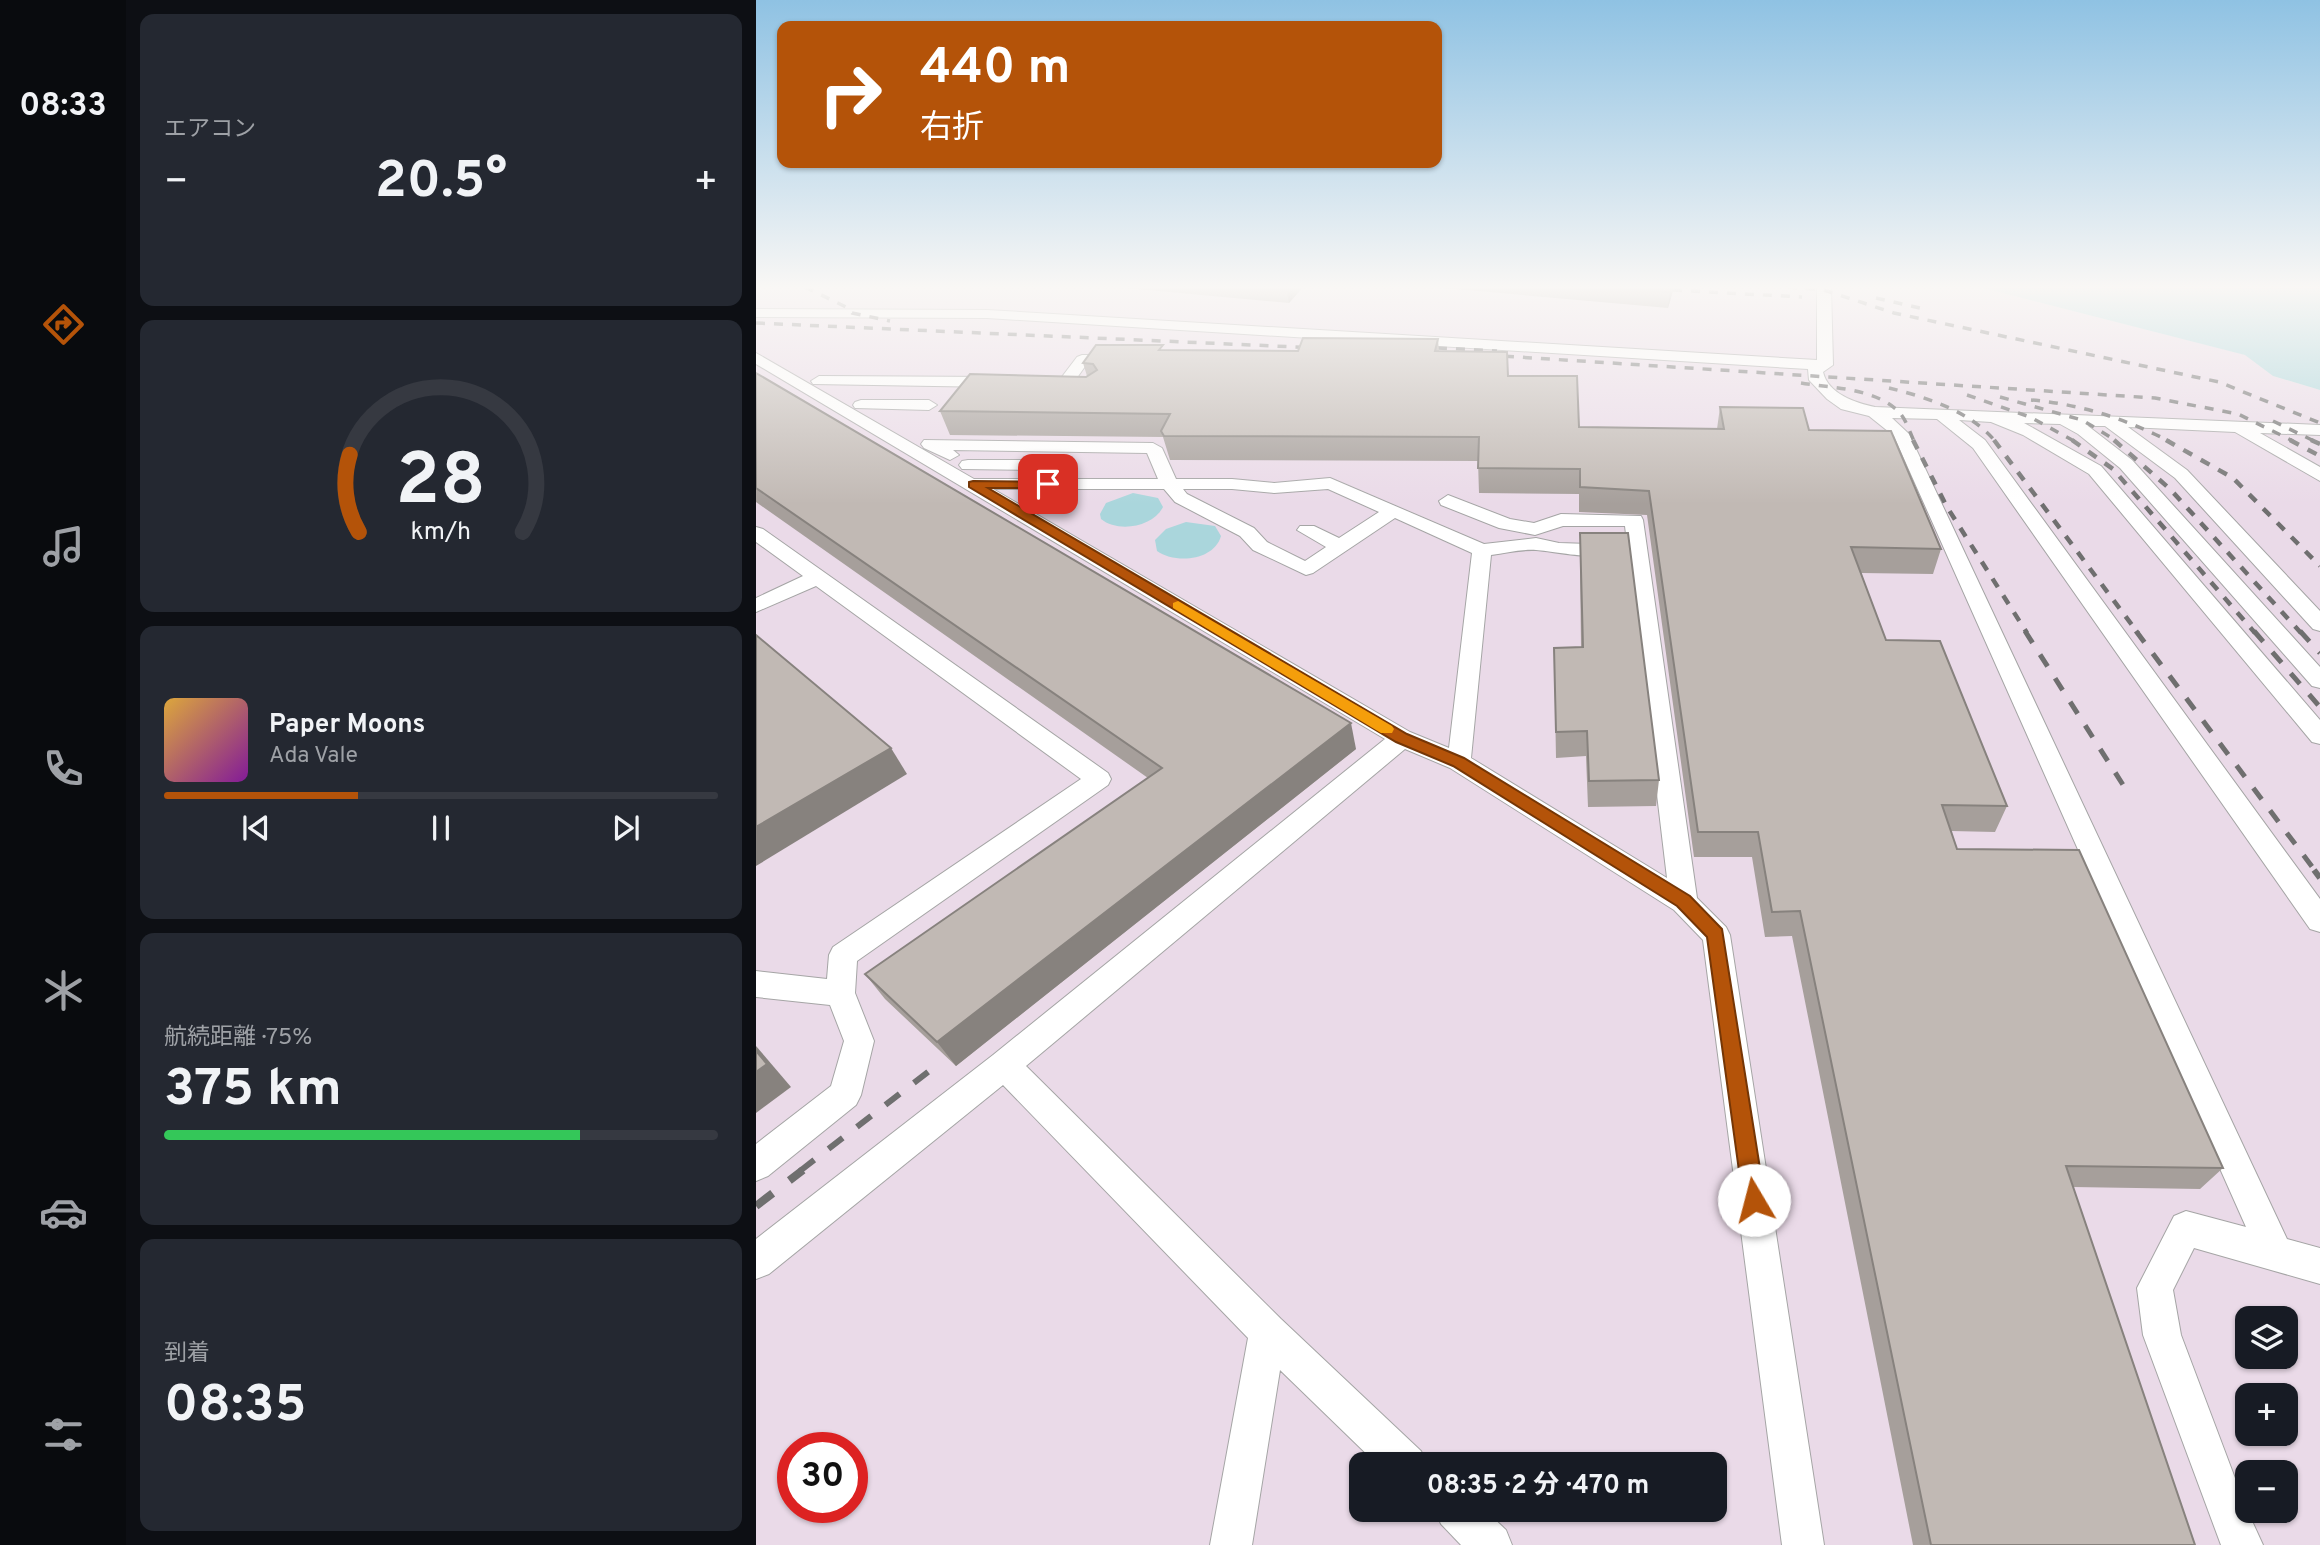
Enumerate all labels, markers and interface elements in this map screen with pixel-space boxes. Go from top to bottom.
text: 440 m [920,39,1070,101]
icon: right [805,49,896,140]
text: 08:33 [19,87,107,127]
text: 右折 [920,109,984,149]
text: エアコン [164,116,256,145]
text: 20.5° [375,150,507,216]
text: − [164,159,189,208]
text: + [693,159,718,208]
icon: directions [39,300,88,349]
text: 28 [396,439,486,531]
pin [1018,454,1078,514]
icon: arrive [1029,465,1067,503]
text: km/h [411,517,471,549]
icon: music [39,522,88,571]
text: Paper Moons [269,709,425,742]
text: Ada Vale [269,742,358,771]
icon: phone [39,744,88,793]
icon: previous [237,809,275,847]
icon: pause [422,809,460,847]
icon: next [607,809,645,847]
icon: climate [39,966,88,1015]
text: 航続距離 · 75% [164,1024,312,1053]
text: 375 km [164,1058,342,1124]
position arrow [1717,1163,1791,1237]
icon: car [39,1188,88,1237]
map controls [2235,1306,2298,1523]
button: layers [2235,1306,2298,1369]
text: 到着 [164,1340,210,1369]
text: 08:35 [164,1374,306,1440]
button: + [2235,1383,2298,1446]
icon: filters [39,1410,88,1459]
speed limit sign: 30 [777,1432,868,1523]
button: − [2235,1460,2298,1523]
text: 08:35 · 2 分 · 470 m [1427,1470,1649,1503]

